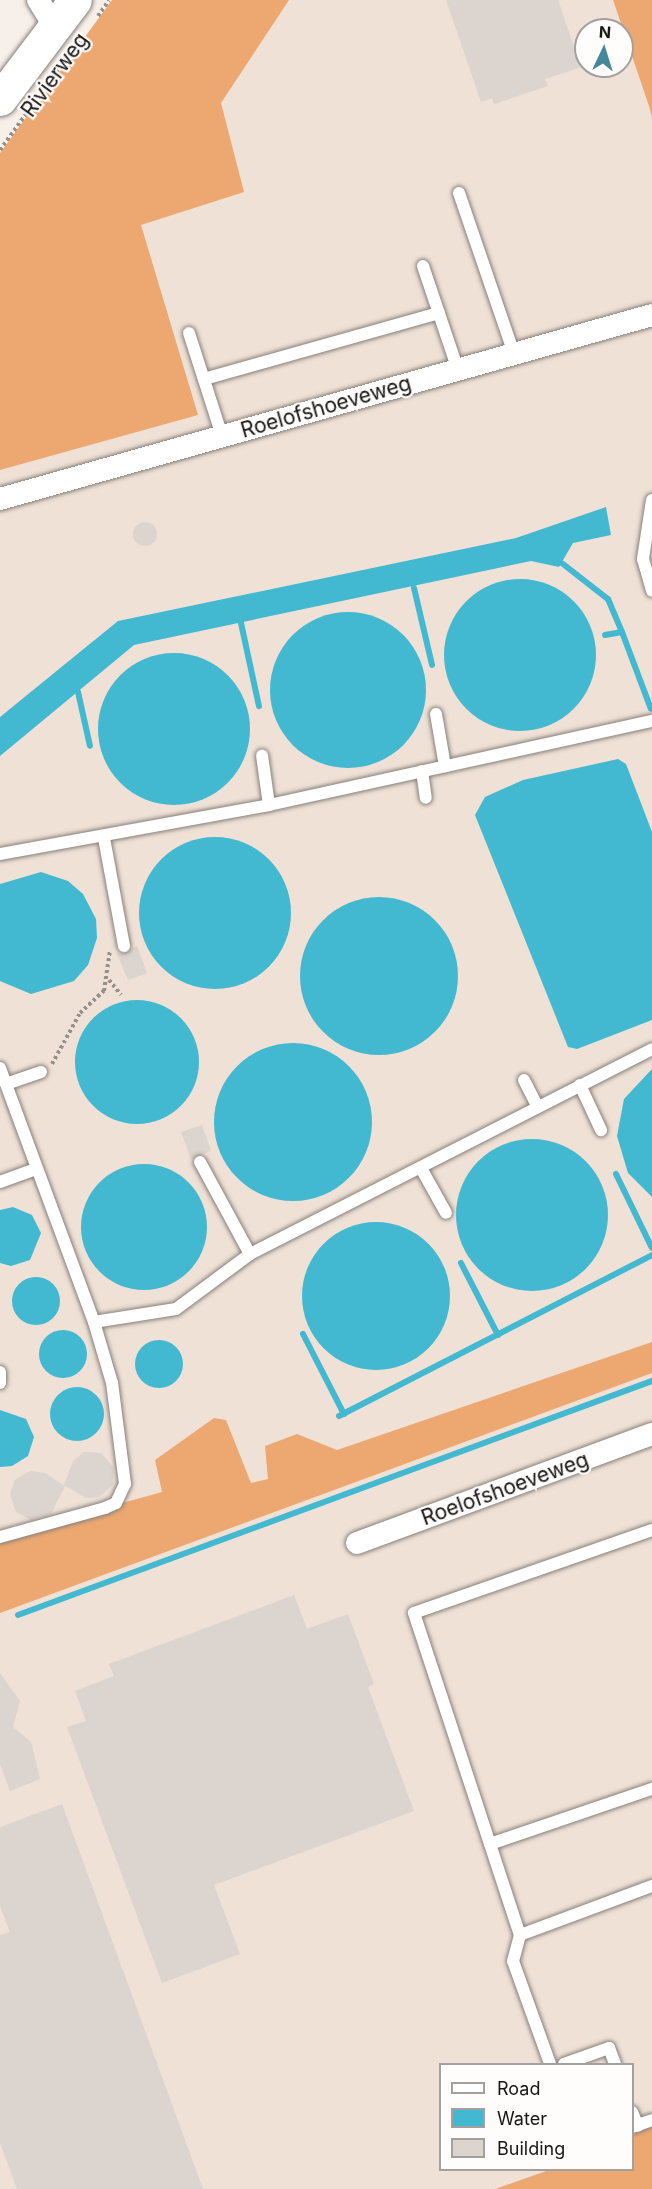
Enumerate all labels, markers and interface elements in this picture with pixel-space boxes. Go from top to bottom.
north arrow [574,18,634,78]
text: N [598,22,612,42]
street label: Rivierweg [16,28,94,122]
street label: Roelofshoeveweg [238,371,414,443]
street label: Roelofshoeveweg [418,1447,592,1531]
legend [439,2063,634,2171]
text: Road [497,2078,540,2099]
text: Water [497,2108,547,2129]
text: Building [497,2138,565,2159]

